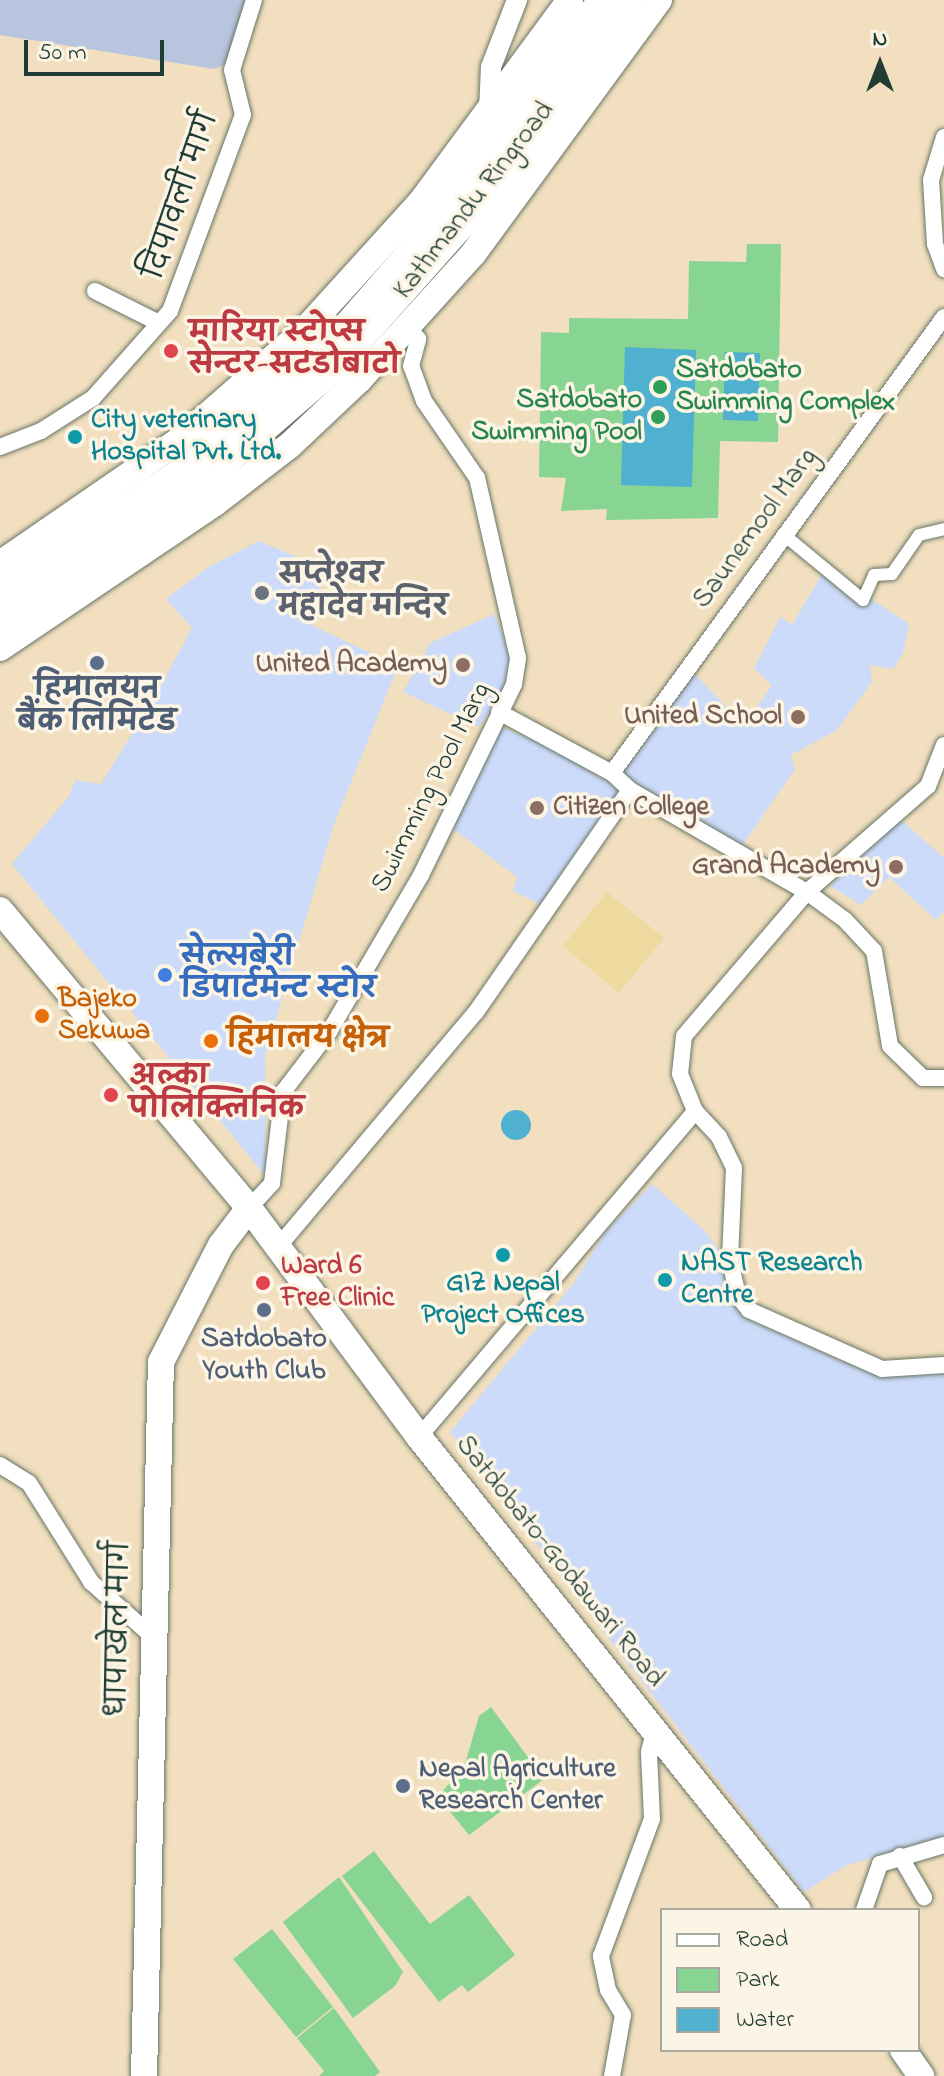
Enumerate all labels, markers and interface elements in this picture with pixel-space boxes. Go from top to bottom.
scale bar [28,24,168,74]
north arrow [840,24,920,104]
text: N [873,24,887,56]
text: 50 m [38,36,87,71]
street label: Kathmandu Ringroad [387,95,563,307]
street label: दिपावली मार्ग [139,108,227,284]
place label: मारिया स्टोप्स सेन्टर-सटडोबाटो [189,318,400,384]
marker: मारिया स्टोप्स सेन्टर-सटडोबाटो [160,340,182,362]
place label: Satdobato Swimming Complex [676,354,895,420]
marker: Satdobato Swimming Complex [651,378,669,396]
place label: Satdobato Swimming Pool [471,384,642,450]
place label: City veterinary Hospital Pvt. Ltd. [91,404,281,470]
marker: Satdobato Swimming Pool [649,408,667,426]
marker: City veterinary Hospital Pvt. Ltd. [66,428,84,446]
street label: Saunemool Marg [686,442,826,616]
place label: सप्तेश्वर महादेव मन्दिर [278,560,448,626]
marker: सप्तेश्वर महादेव मन्दिर [253,584,271,602]
place label: United Academy [255,648,447,682]
marker: हिमालयन बैंक लिमिटेड [88,654,106,672]
marker: United Academy [454,656,472,674]
place label: हिमालयन बैंक लिमिटेड [18,675,176,741]
street label: Swimming Pool Marg [365,677,499,899]
place label: United School [624,700,782,734]
marker: United School [789,708,807,726]
place label: Citizen College [553,791,709,825]
marker: Citizen College [528,799,546,817]
place label: Grand Academy [692,850,880,884]
marker: Grand Academy [887,858,905,876]
place label: सेल्सबेरी डिपार्टमेन्ट स्टोर [181,942,376,1008]
marker: सेल्सबेरी डिपार्टमेन्ट स्टोर [156,966,174,984]
place label: Bajeko Sekuwa [58,983,150,1049]
marker: Bajeko Sekuwa [33,1007,51,1025]
place label: हिमालय क्षेत्र [227,1024,389,1058]
marker: हिमालय क्षेत्र [202,1032,220,1050]
place label: अल्का पोलिक्लिनिक [129,1062,304,1128]
marker: अल्का पोलिक्लिनिक [100,1084,122,1106]
marker: GIZ Nepal Project Offices [494,1246,512,1264]
place label: NAST Research Centre [681,1247,863,1313]
place label: Ward 6 Free Clinic [281,1250,394,1316]
place label: GIZ Nepal Project Offices [421,1267,585,1333]
marker: NAST Research Centre [656,1271,674,1289]
marker: Ward 6 Free Clinic [252,1272,274,1294]
marker: Satdobato Youth Club [255,1301,273,1319]
place label: Satdobato Youth Club [201,1323,327,1389]
street label: Satdobato-Godawari Road [447,1429,671,1695]
street label: धापाखेल मार्ग [103,1541,139,1717]
place label: Nepal Agriculture Research Center [419,1753,616,1819]
marker: Nepal Agriculture Research Center [394,1777,412,1795]
legend [660,1908,920,2052]
text: Road [736,1923,788,1958]
text: Park [736,1963,779,1998]
text: Water [736,2003,794,2038]

